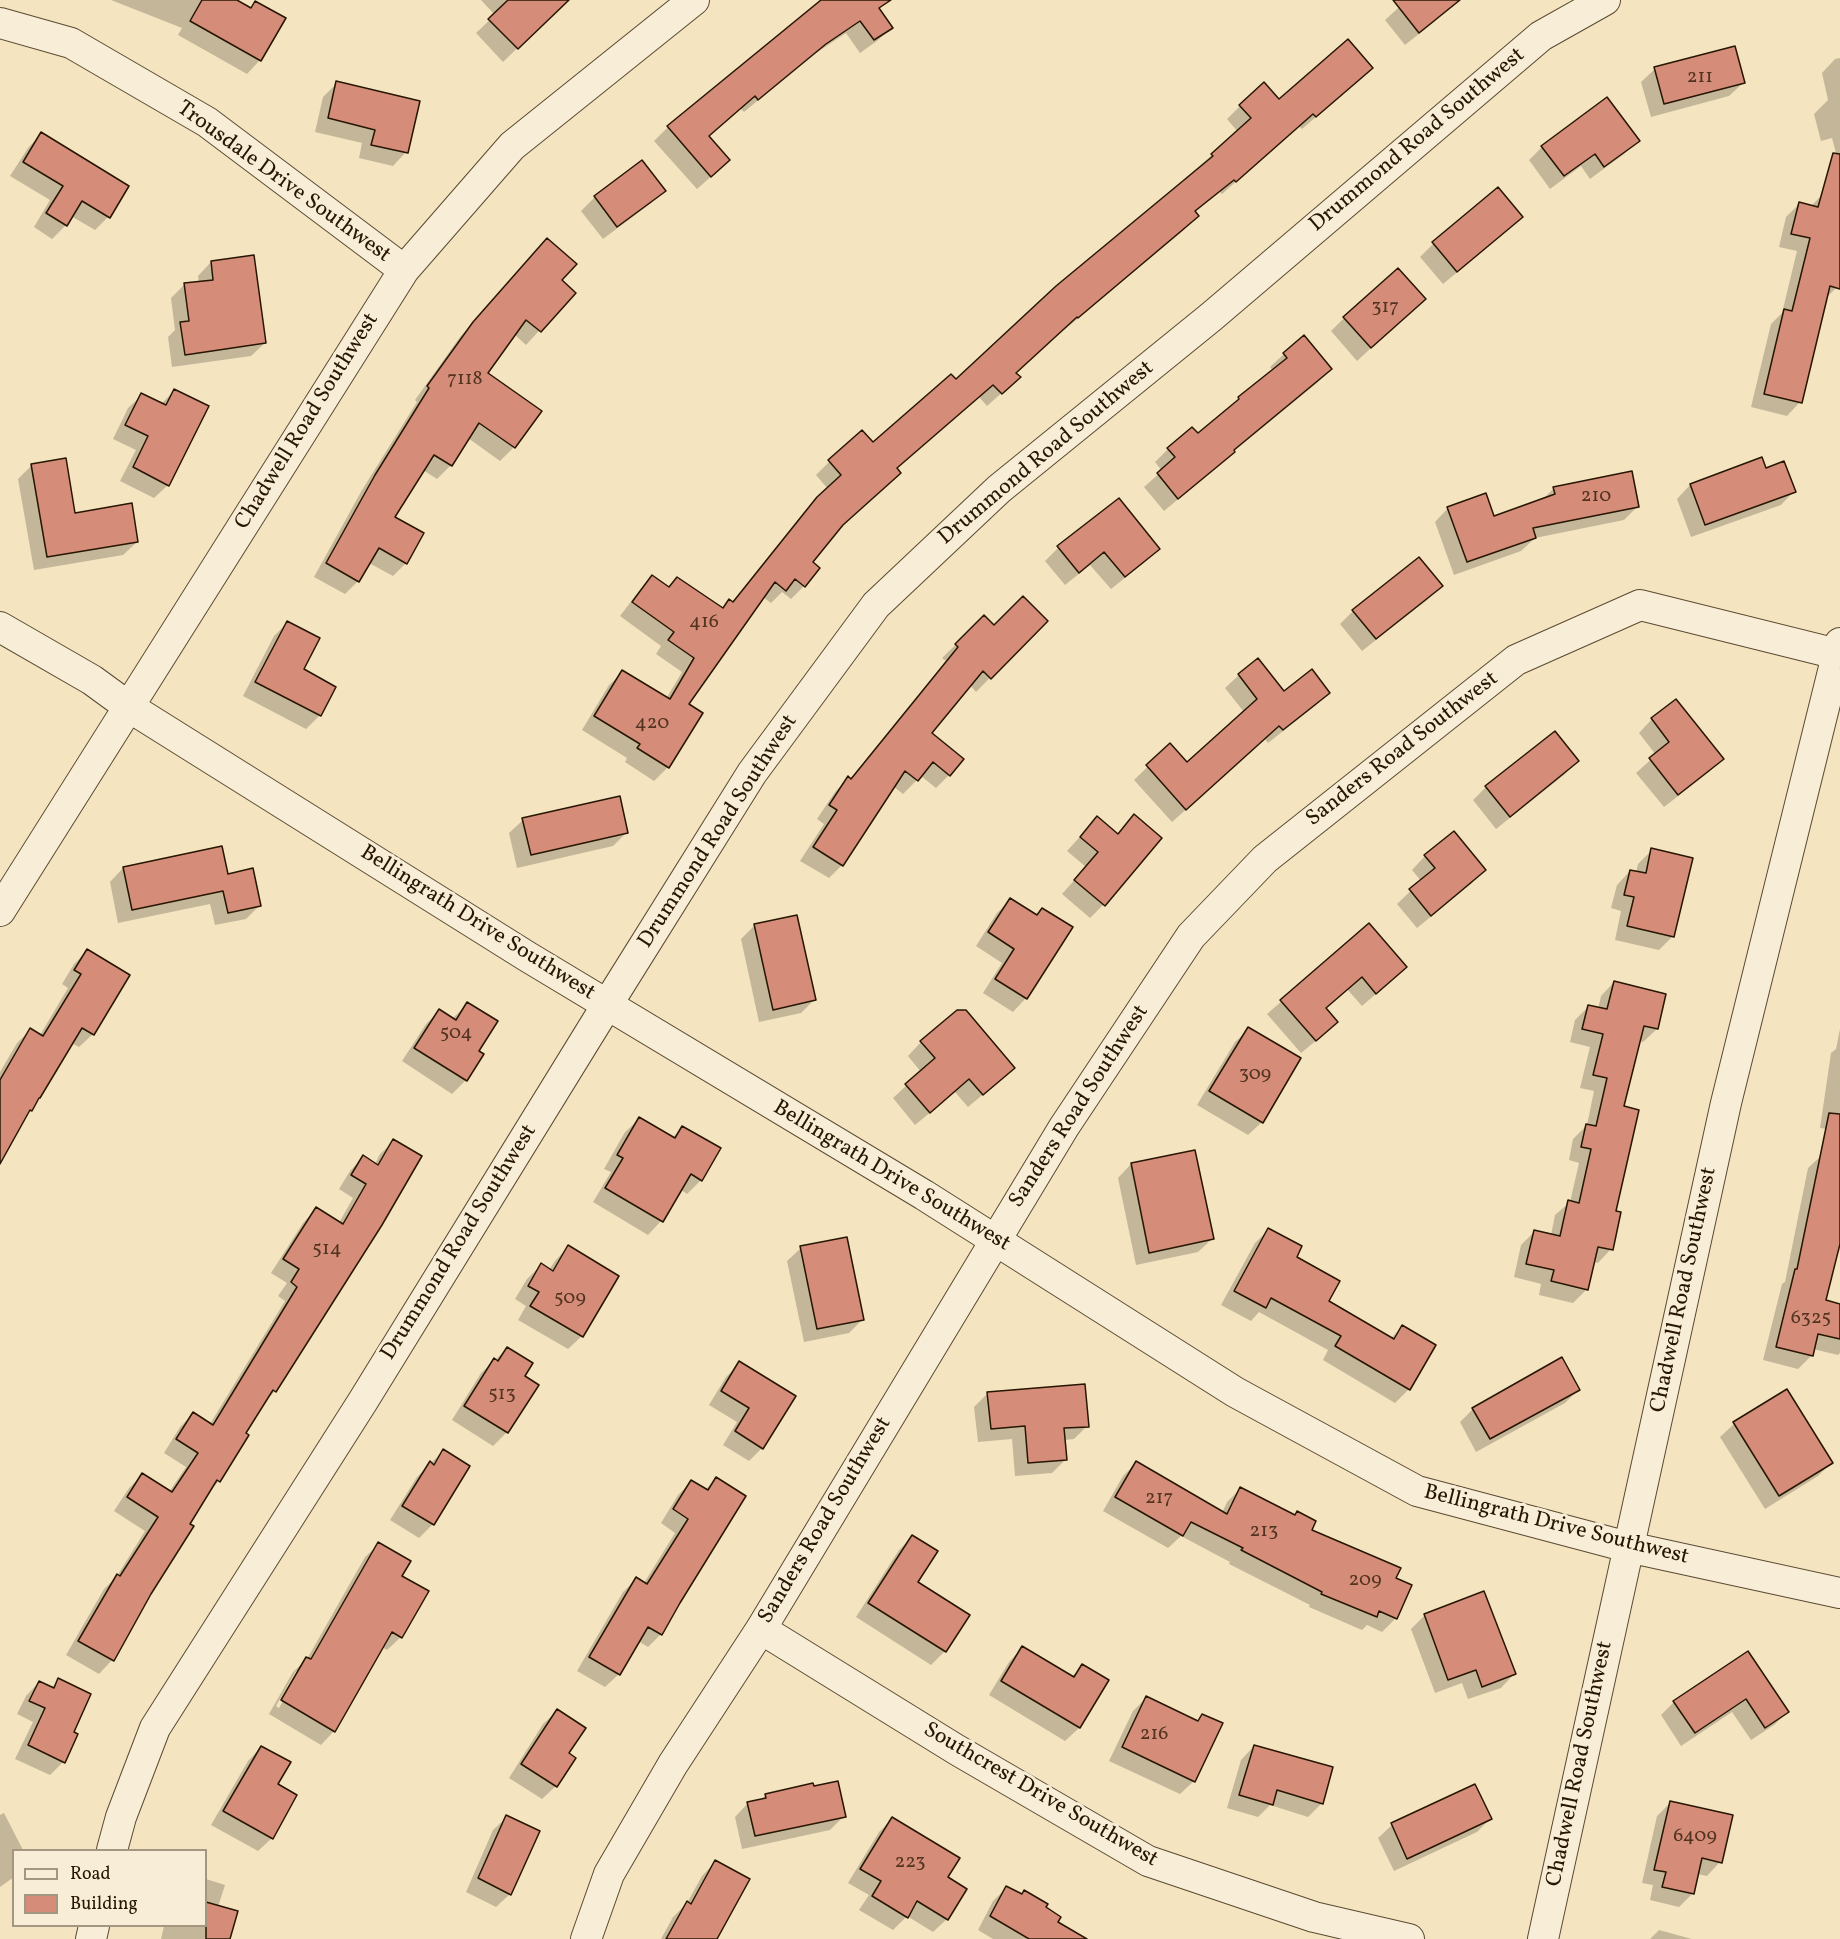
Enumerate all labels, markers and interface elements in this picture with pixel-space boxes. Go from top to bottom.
street label: Drummond Road Southwest [1305,43,1531,239]
house number: 211 [1687,66,1713,90]
street label: Trousdale Drive Southwest [171,96,395,270]
house number: 317 [1371,296,1399,320]
street label: Chadwell Road Southwest [230,309,386,535]
street label: Drummond Road Southwest [934,356,1160,552]
house number: 7118 [447,368,483,392]
house number: 210 [1581,485,1611,509]
house number: 416 [689,611,719,635]
street label: Sanders Road Southwest [1302,667,1504,833]
street label: Drummond Road Southwest [634,710,804,954]
house number: 420 [635,712,669,736]
street label: Bellingrath Drive Southwest [355,841,599,1007]
street label: Sanders Road Southwest [1004,1001,1156,1213]
house number: 504 [440,1022,472,1046]
house number: 309 [1239,1063,1271,1087]
street label: Bellingrath Drive Southwest [768,1096,1014,1258]
street label: Drummond Road Southwest [376,1120,544,1366]
street label: Chadwell Road Southwest [1646,1165,1724,1415]
house number: 514 [312,1238,342,1262]
house number: 509 [554,1287,586,1311]
house number: 6325 [1791,1307,1831,1331]
house number: 513 [488,1383,516,1407]
street label: Sanders Road Southwest [754,1413,898,1629]
street label: Bellingrath Drive Southwest [1421,1480,1691,1572]
house number: 217 [1145,1487,1173,1511]
house number: 213 [1250,1520,1278,1544]
house number: 209 [1348,1569,1382,1593]
street label: Chadwell Road Southwest [1542,1639,1620,1889]
street label: Southcrest Drive Southwest [918,1718,1162,1874]
house number: 216 [1140,1723,1168,1747]
house number: 6409 [1673,1825,1717,1849]
legend [12,1849,207,1927]
house number: 223 [894,1851,926,1875]
text: Road [70,1862,111,1887]
text: Building [70,1892,138,1917]

